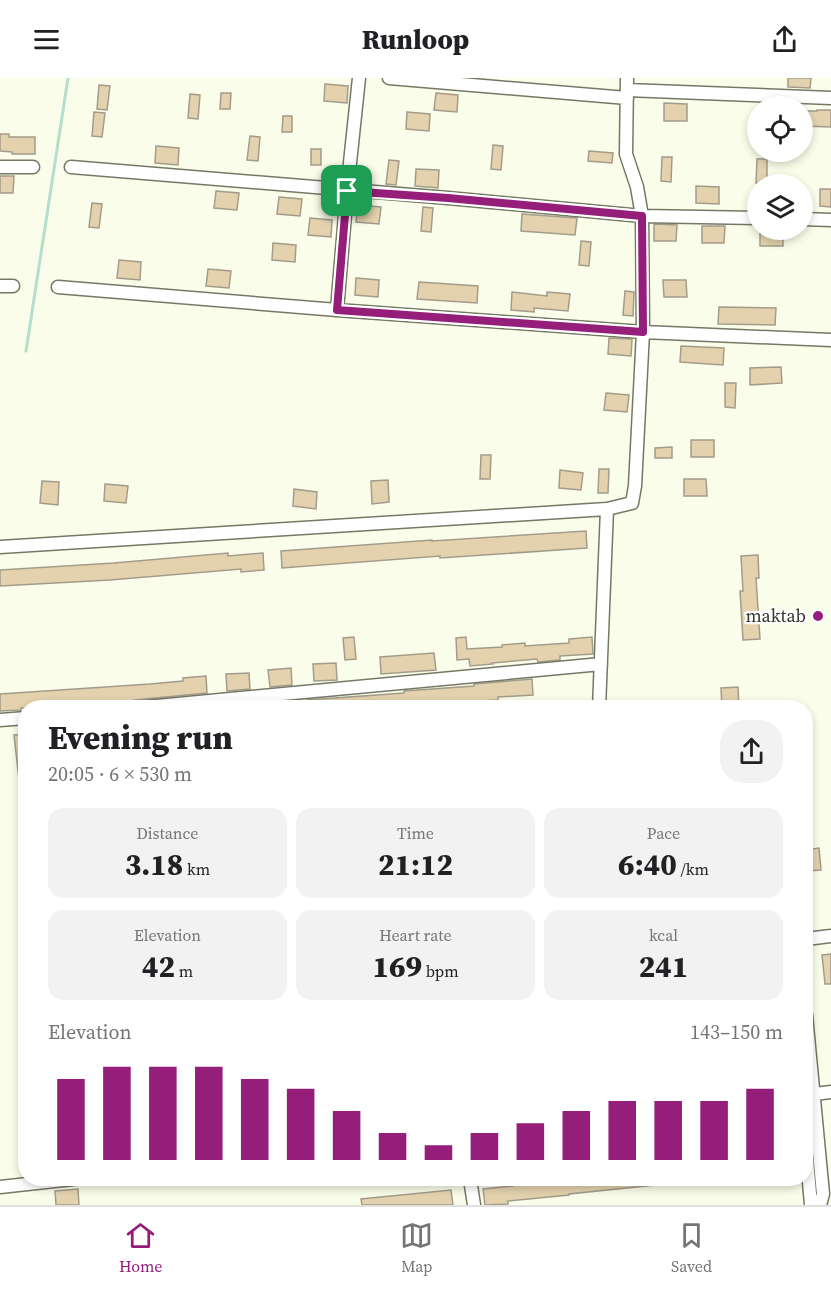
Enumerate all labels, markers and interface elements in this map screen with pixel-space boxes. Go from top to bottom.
text: Runloop [362,21,469,58]
icon: menu [30,23,63,56]
icon: share [768,23,801,56]
map controls [747,96,813,240]
button: locate [747,96,813,162]
pin [321,165,372,216]
icon: arrive [330,174,363,207]
button: layers [747,174,813,240]
place label: maktab [745,603,806,628]
marker: maktab [811,609,825,623]
text: Evening run [48,715,233,760]
button: share [720,720,783,783]
text: 20:05 · 6 × 530 m [48,760,192,788]
text: Distance [136,822,199,844]
text: Time [397,822,434,844]
text: Pace [647,822,680,844]
text: 3.18 [125,844,183,885]
text: 21:12 [378,844,453,885]
text: 6:40 [618,844,677,885]
text: km [183,858,210,880]
text: /km [677,858,709,880]
text: Elevation [134,924,201,946]
text: Heart rate [379,924,452,946]
text: kcal [649,924,678,946]
text: 42 [142,946,175,987]
text: 169 [372,946,422,987]
text: 241 [639,946,688,987]
text: m [175,960,193,982]
text: bpm [422,960,459,982]
text: Elevation [48,1018,132,1046]
text: 143–150 m [690,1018,783,1046]
tab: Home [119,1219,163,1277]
tab: Map [400,1219,433,1277]
tab: Saved [671,1219,712,1277]

